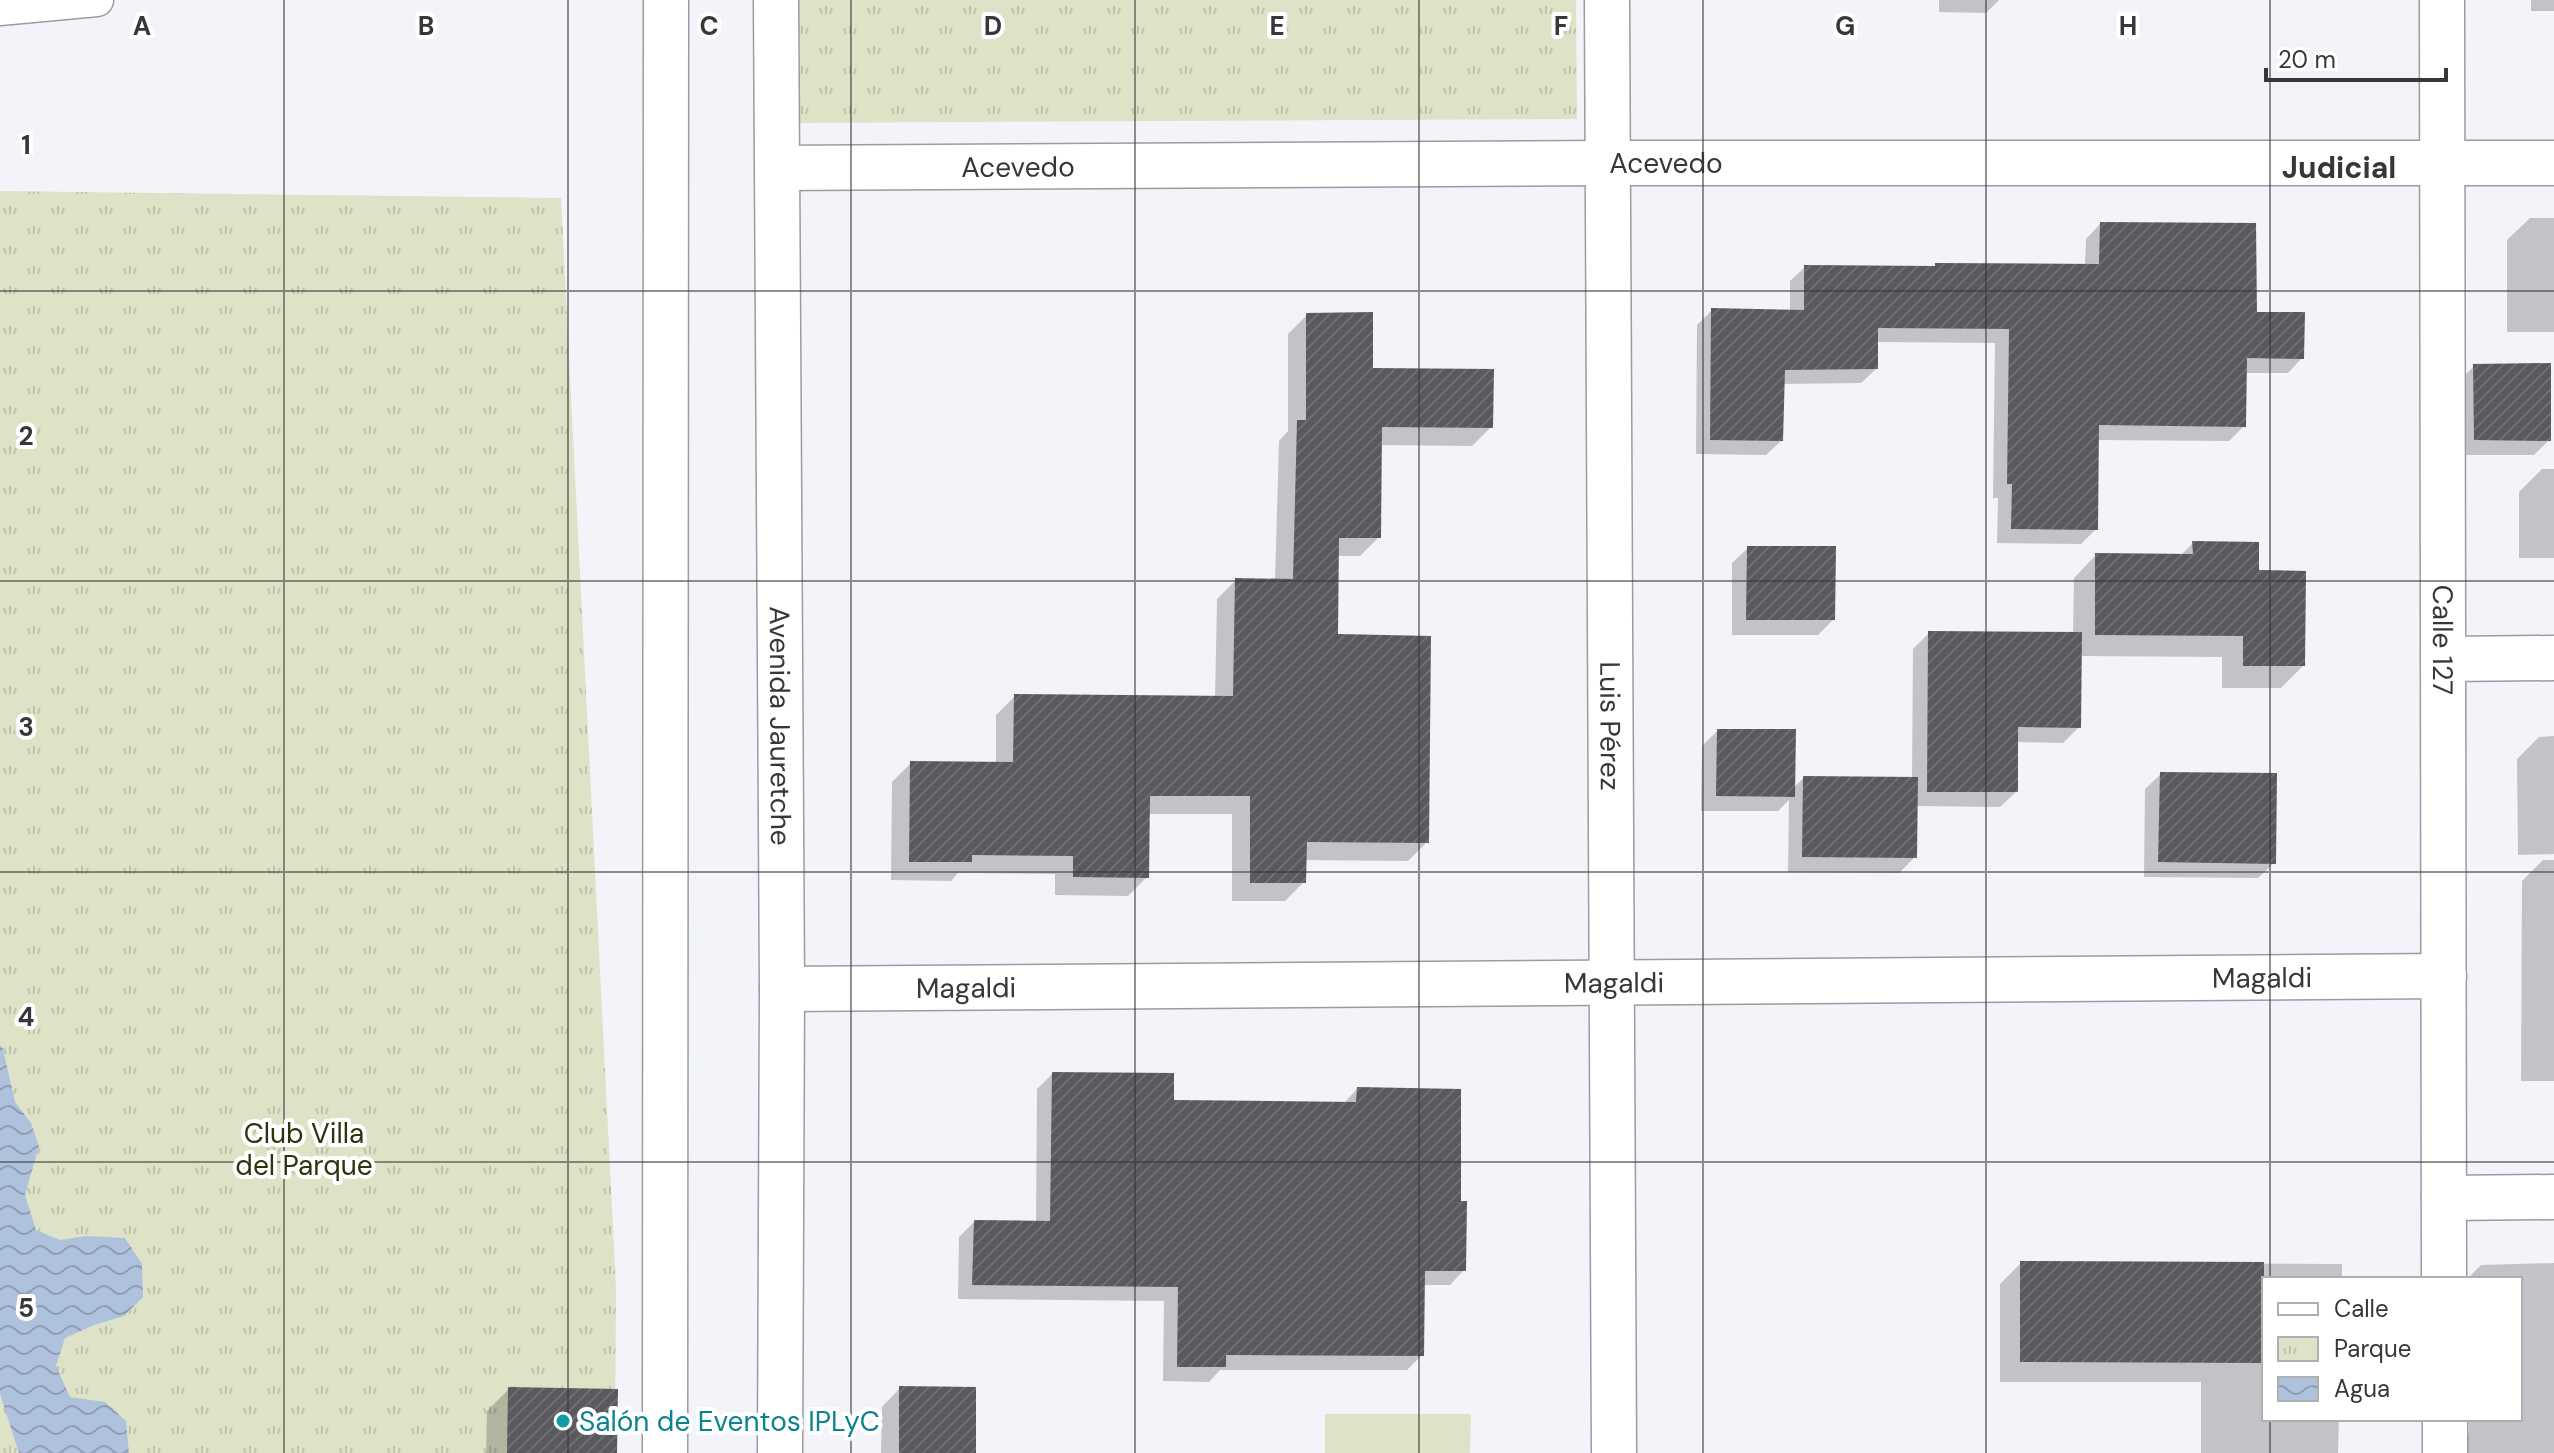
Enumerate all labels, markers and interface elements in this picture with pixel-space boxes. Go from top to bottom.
text: A [133,9,151,43]
text: B [418,9,434,43]
text: C [699,9,719,43]
text: D [984,9,1002,43]
text: E [1269,9,1285,43]
text: F [1554,9,1568,43]
text: G [1835,9,1855,43]
text: H [2119,9,2137,43]
scale bar [2266,32,2446,82]
text: 20 m [2278,44,2336,75]
text: 1 [21,128,31,162]
street label: Acevedo [1609,145,1723,182]
street label: Acevedo [961,148,1075,185]
district label: Judicial [2282,148,2396,187]
text: 2 [18,419,34,453]
street label: Calle 127 [2424,585,2462,695]
street label: Avenida Jauretche [761,606,800,846]
street label: Luis Pérez [1592,661,1629,791]
text: 3 [18,710,34,744]
street label: Magaldi [2212,959,2312,996]
street label: Magaldi [1564,964,1664,1001]
street label: Magaldi [916,969,1016,1006]
text: 4 [18,1000,34,1034]
park label: Club Villa del Parque [235,1115,373,1184]
legend [2262,1277,2522,1421]
text: 5 [18,1291,34,1325]
text: Calle [2334,1293,2389,1324]
text: Parque [2334,1333,2411,1364]
text: Agua [2334,1373,2390,1404]
place label: Salón de Eventos IPLyC [579,1403,880,1440]
marker: Salón de Eventos IPLyC [554,1412,572,1430]

